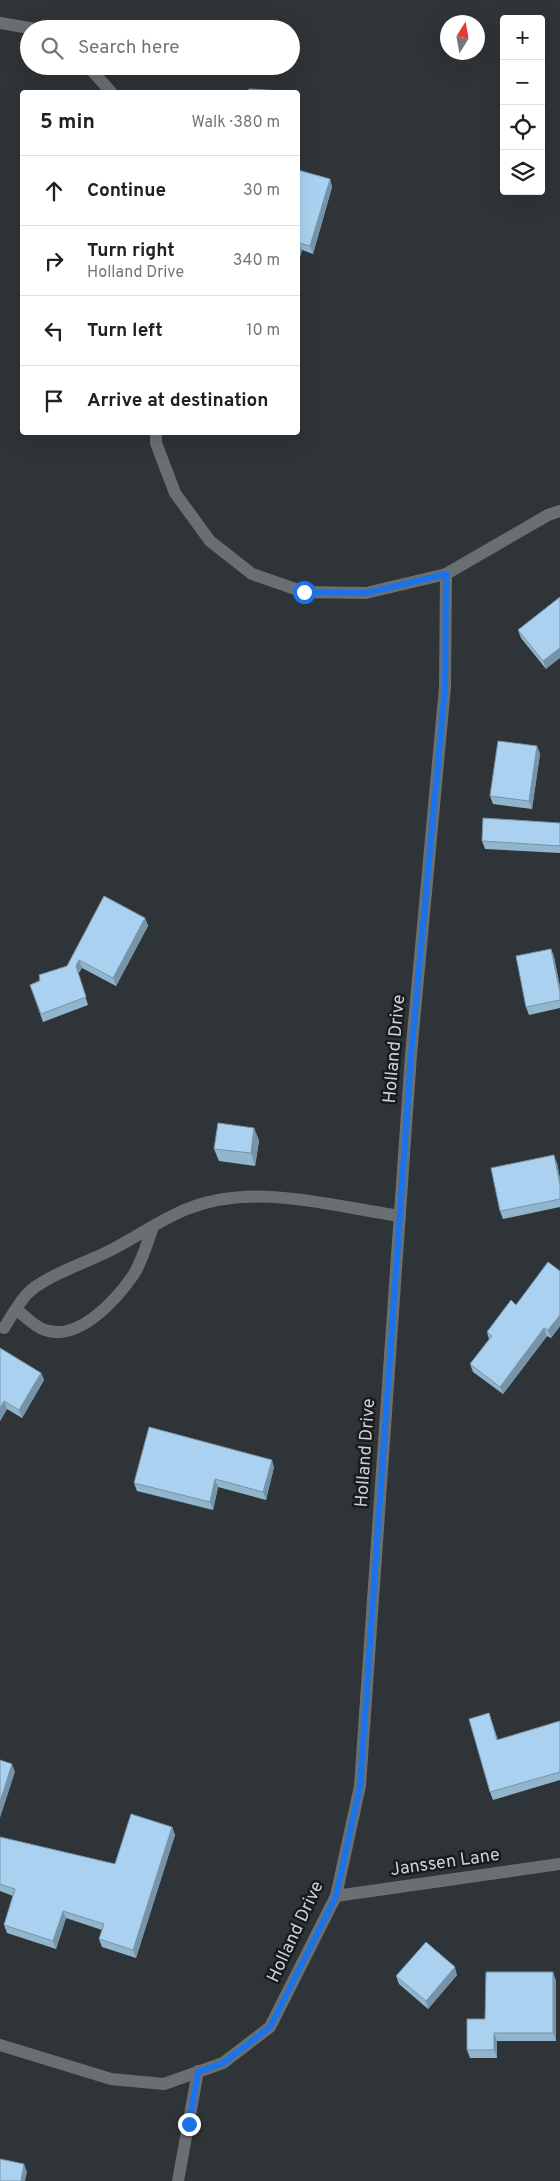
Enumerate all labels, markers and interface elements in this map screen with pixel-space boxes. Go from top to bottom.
north arrow [440,15,485,60]
map controls [500,15,545,195]
button: + [500,15,545,60]
search box [20,20,300,75]
icon: search [38,34,66,62]
text: Search here [78,36,180,60]
button: − [500,60,545,105]
button: locate [500,105,545,150]
text: 5 min [40,109,95,136]
text: Walk · 380 m [192,113,280,133]
button: layers [500,150,545,195]
icon: ahead [40,177,68,205]
text: Continue [87,179,166,203]
text: 30 m [243,181,280,201]
text: Turn right [87,239,175,263]
icon: right [40,247,68,275]
text: 340 m [233,251,280,271]
text: Holland Drive [87,263,184,283]
icon: left [40,317,68,345]
text: Turn left [87,319,163,343]
text: 10 m [246,321,280,341]
icon: arrive [40,387,68,415]
text: Arrive at destination [87,389,268,413]
route start [293,581,316,604]
street label: Holland Drive [379,994,411,1104]
street label: Holland Drive [351,1398,381,1508]
street label: Janssen Lane [389,1844,501,1882]
street label: Holland Drive [262,1878,330,1986]
route end [178,2113,201,2136]

